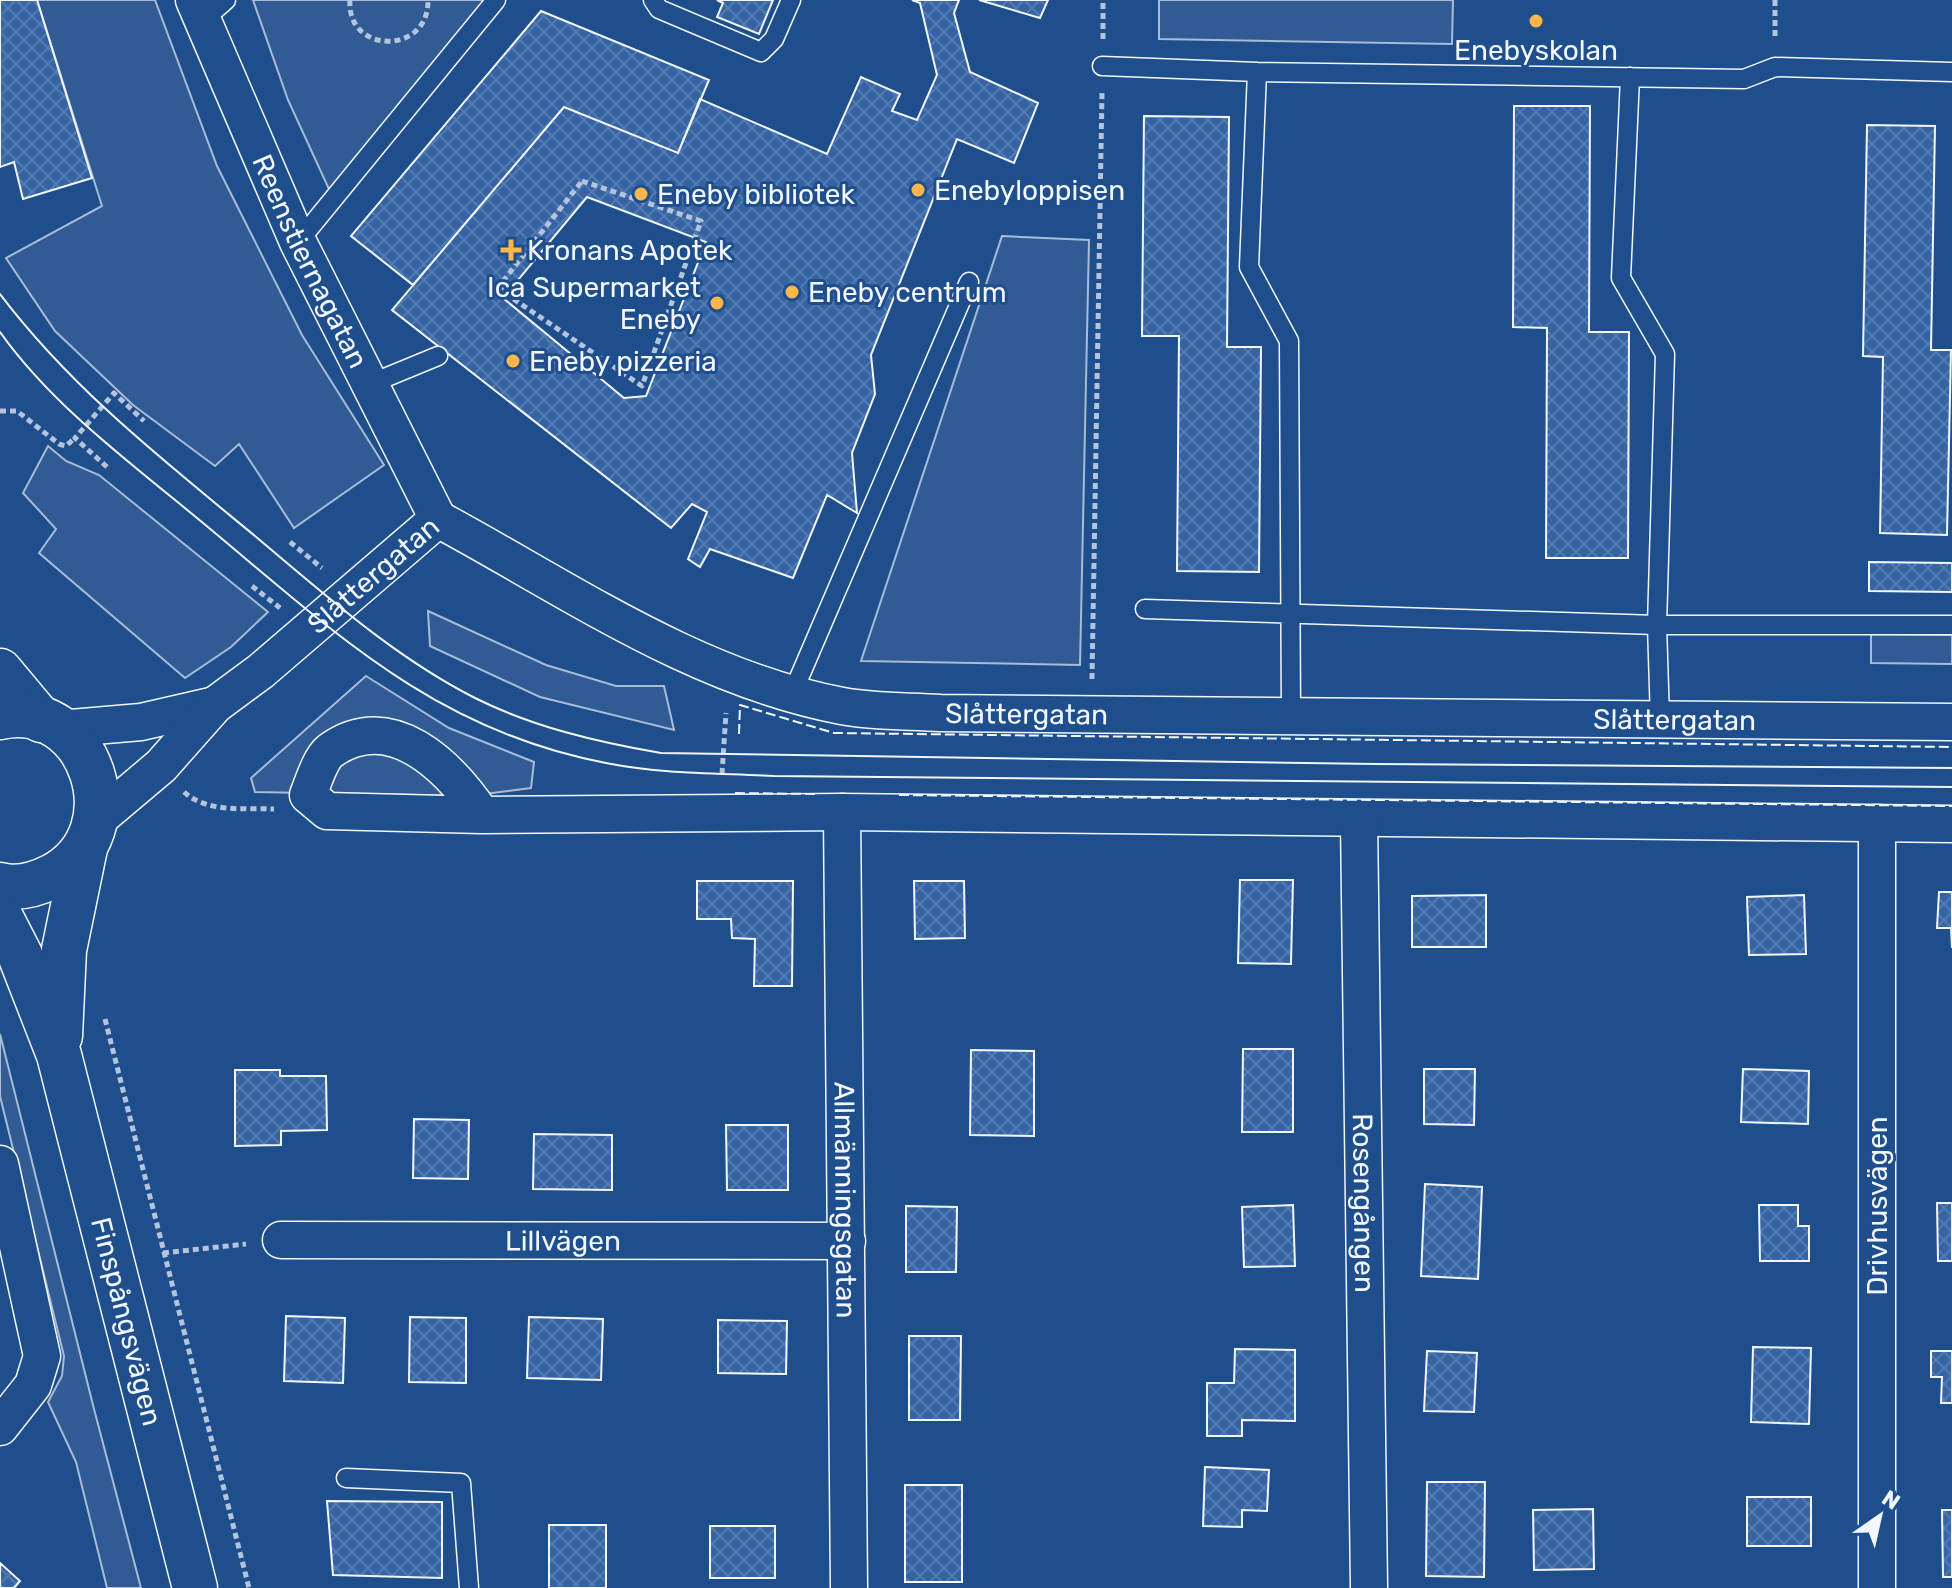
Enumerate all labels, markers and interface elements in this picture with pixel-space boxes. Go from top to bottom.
marker: Enebyskolan [1527,12,1545,30]
place label: Enebyskolan [1454,34,1618,67]
street label: Reenstiernagatan [246,149,375,373]
place label: Enebyloppisen [934,174,1125,207]
place label: Eneby bibliotek [657,178,856,211]
marker: Enebyloppisen [909,181,927,199]
marker: Eneby bibliotek [632,185,650,203]
place label: Kronans Apotek [527,234,733,267]
marker: Kronans Apotek [502,241,520,259]
place label: Ica Supermarket Eneby [487,271,701,336]
place label: Eneby centrum [808,276,1007,309]
marker: Eneby centrum [783,283,801,301]
marker: Ica Supermarket Eneby [708,294,726,312]
place label: Eneby pizzeria [529,345,717,378]
marker: Eneby pizzeria [504,352,522,370]
street label: Slåttergatan [300,509,446,640]
street label: Slåttergatan [945,697,1108,731]
street label: Slåttergatan [1593,702,1756,737]
street label: Allmänningsgatan [828,1081,863,1319]
street label: Rosengången [1346,1113,1382,1293]
street label: Drivhusvägen [1861,1116,1894,1296]
street label: Finspångsvägen [85,1214,169,1429]
street label: Lillvägen [505,1224,621,1257]
north arrow [1840,1476,1920,1556]
text: N [1877,1484,1905,1515]

